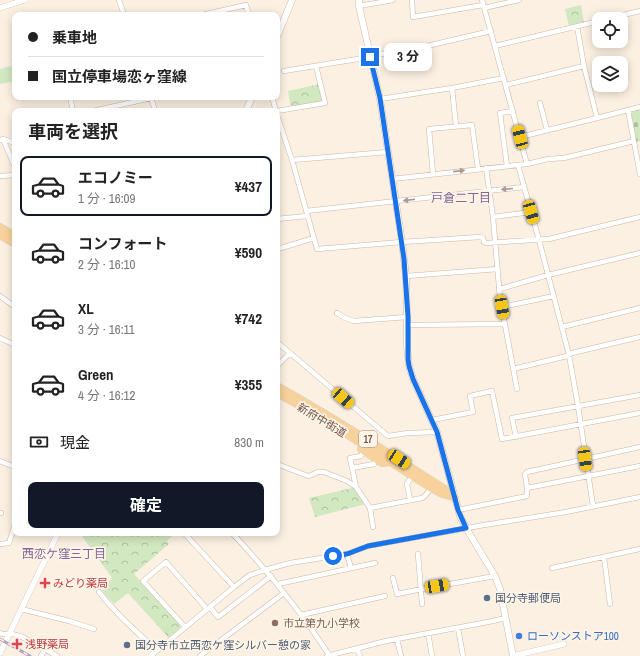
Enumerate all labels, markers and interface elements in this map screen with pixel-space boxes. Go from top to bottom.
map controls [592,12,628,92]
button: locate [592,12,628,48]
text: 乗車地 [52,27,97,48]
callout: 3 分 [384,43,432,71]
route end [361,48,379,66]
text: 3 分 [397,48,419,65]
button: layers [592,56,628,92]
text: 国立停車場恋ヶ窪線 [52,66,187,87]
text: 車両を選択 [28,119,118,144]
car [511,124,529,150]
text: エコノミー [78,167,153,188]
icon: car [30,168,66,204]
one-way arrow [453,168,465,175]
text: ¥437 [235,176,262,197]
one-way arrow [501,185,513,192]
text: 1 分 · 16:09 [78,190,135,207]
district label: 戸倉二丁目 [431,190,491,206]
one-way arrow [403,197,415,203]
car [522,199,540,225]
text: コンフォート [78,233,168,254]
icon: car [30,234,66,270]
text: ¥590 [235,242,262,263]
text: 2 分 · 16:10 [78,256,135,273]
car [494,294,510,320]
text: XL [78,298,94,319]
icon: car [30,300,66,336]
text: ¥742 [235,308,262,329]
text: 3 分 · 16:11 [78,321,135,338]
text: Green [78,364,114,385]
icon: car [30,366,66,402]
text: ¥355 [235,374,262,395]
car [330,386,356,410]
text: 4 分 · 16:12 [78,387,135,404]
street label: 新府中街道 [295,400,349,440]
icon: cash [28,431,50,453]
road number: 17 [359,431,377,447]
text: 現金 [60,432,90,453]
text: 830 m [234,434,264,451]
car [577,446,593,472]
car [386,447,412,471]
button: 確定 [28,482,264,528]
district label: 西恋ケ窪三丁目 [22,546,106,562]
route start [324,547,342,565]
place label: みどり薬局 [53,576,108,590]
marker: みどり薬局 [40,578,50,588]
car [424,578,450,594]
place label: 国分寺郵便局 [495,591,561,605]
marker: 国分寺郵便局 [482,593,492,603]
place label: 市立第九小学校 [283,616,360,630]
marker: 市立第九小学校 [270,618,280,628]
place label: ローソンストア100 [527,629,619,643]
marker: ローソンストア100 [514,631,524,641]
place label: 浅野薬局 [25,637,69,651]
place label: 国分寺市立西恋ケ窪シルバー憩の家 [135,638,311,652]
marker: 浅野薬局 [12,639,22,649]
marker: 国分寺市立西恋ケ窪シルバー憩の家 [122,640,132,650]

